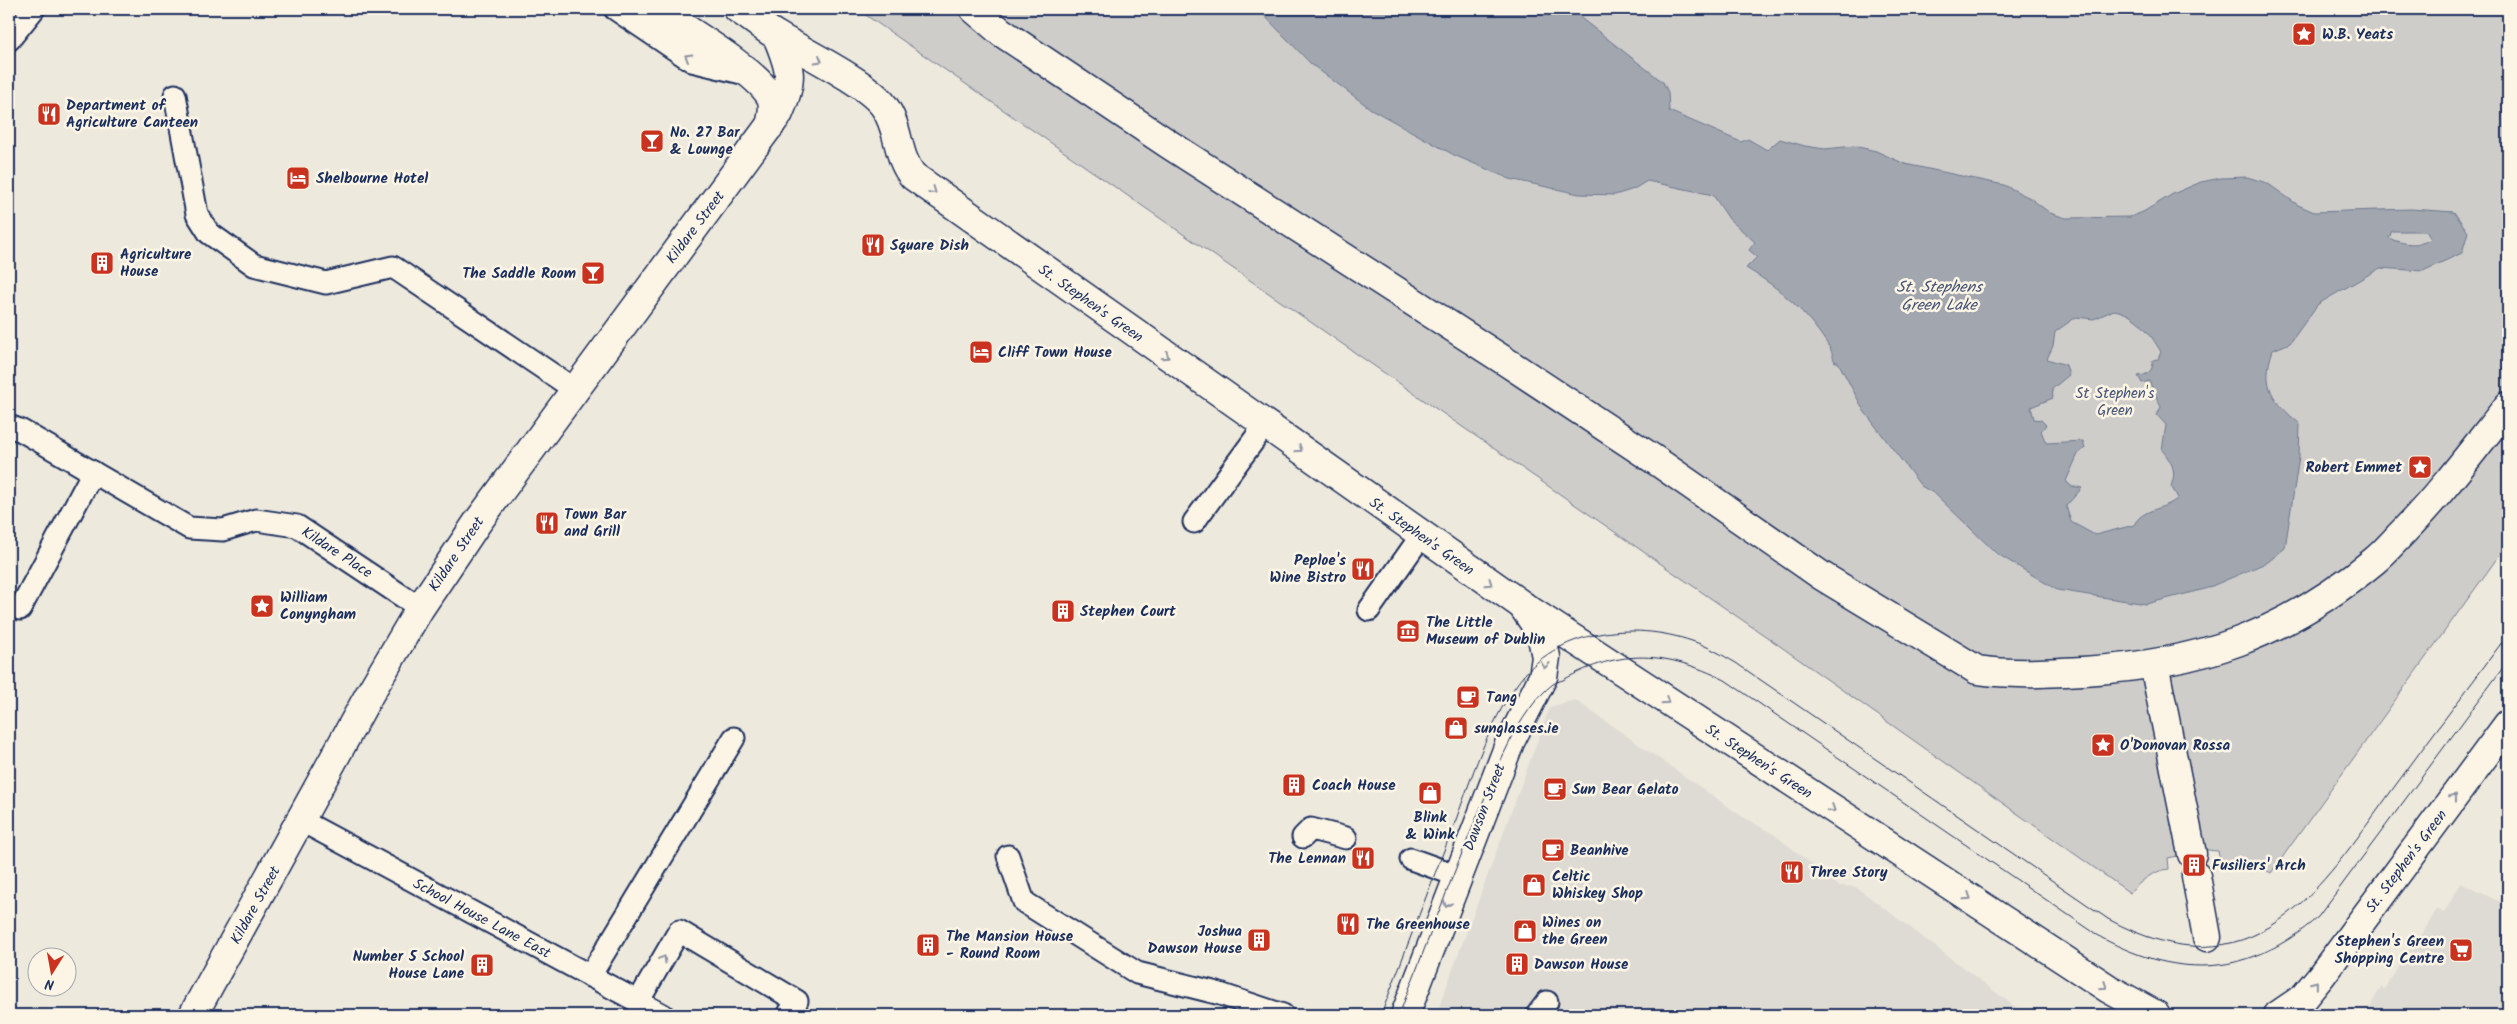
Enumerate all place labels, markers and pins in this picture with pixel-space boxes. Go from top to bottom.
place icon: W.B. Yeats [2291,21,2317,47]
place label: W.B. Yeats [2322,23,2393,47]
place label: Department of Agriculture Canteen [66,94,198,135]
restaurant icon: Department of Agriculture Canteen [36,101,62,127]
place label: No. 27 Bar & Lounge [670,121,740,162]
bar icon: No. 27 Bar & Lounge [639,128,665,154]
hotel icon: Shelbourne Hotel [285,165,311,191]
place label: Shelbourne Hotel [316,167,428,191]
restaurant icon: Square Dish [860,232,886,258]
place label: Square Dish [890,234,969,258]
place label: Agriculture House [120,243,192,284]
building icon: Agriculture House [89,250,115,276]
bar icon: The Saddle Room [580,260,606,286]
place label: The Saddle Room [462,262,576,286]
hotel icon: Cliff Town House [968,339,994,365]
place label: Cliff Town House [998,341,1113,365]
place icon: Robert Emmet [2407,454,2433,480]
place label: Robert Emmet [2305,456,2402,480]
place label: Town Bar and Grill [564,503,627,544]
restaurant icon: Town Bar and Grill [534,510,560,536]
place label: Peploe's Wine Bistro [1270,549,1346,590]
restaurant icon: Peploe's Wine Bistro [1350,556,1376,582]
place label: William Conyngham [280,586,356,627]
place icon: William Conyngham [249,593,275,619]
building icon: Stephen Court [1050,598,1076,624]
place label: Stephen Court [1080,600,1176,624]
place label: The Little Museum of Dublin [1426,611,1545,652]
museum icon: The Little Museum of Dublin [1395,618,1421,644]
cafe icon: Tang [1455,684,1481,710]
place label: Tang [1486,686,1517,710]
shop icon: sunglasses.ie [1443,715,1469,741]
place label: sunglasses.ie [1474,717,1559,741]
place icon: O'Donovan Rossa [2090,732,2116,758]
place label: O'Donovan Rossa [2120,734,2230,758]
building icon: Coach House [1281,772,1307,798]
place label: Coach House [1312,774,1396,798]
cafe icon: Sun Bear Gelato [1542,776,1568,802]
place label: Sun Bear Gelato [1572,778,1679,802]
shop icon: Blink & Wink [1417,780,1443,806]
place label: Blink & Wink [1406,806,1455,847]
cafe icon: Beanhive [1540,837,1566,863]
place label: Beanhive [1570,839,1629,863]
restaurant icon: The Lennan [1350,845,1376,871]
place label: The Lennan [1268,847,1346,871]
building icon: Fusiliers' Arch [2181,852,2207,878]
place label: Fusiliers' Arch [2212,854,2306,878]
restaurant icon: Three Story [1779,859,1805,885]
place label: Three Story [1810,861,1888,885]
place label: Celtic Whiskey Shop [1552,865,1643,906]
shop icon: Celtic Whiskey Shop [1521,872,1547,898]
restaurant icon: The Greenhouse [1335,911,1361,937]
place label: Wines on the Green [1542,911,1608,952]
place label: The Greenhouse [1366,913,1471,937]
shop icon: Wines on the Green [1512,918,1538,944]
place label: Joshua Dawson House [1148,920,1243,961]
place label: The Mansion House - Round Room [946,925,1074,966]
building icon: Joshua Dawson House [1246,927,1272,953]
place label: Stephen's Green Shopping Centre [2335,930,2445,971]
building icon: The Mansion House - Round Room [915,932,941,958]
supermarket icon: Stephen's Green Shopping Centre [2448,937,2474,963]
place label: Number 5 School House Lane [353,945,465,986]
building icon: Dawson House [1504,951,1530,977]
building icon: Number 5 School House Lane [469,952,495,978]
place label: Dawson House [1534,953,1629,977]

